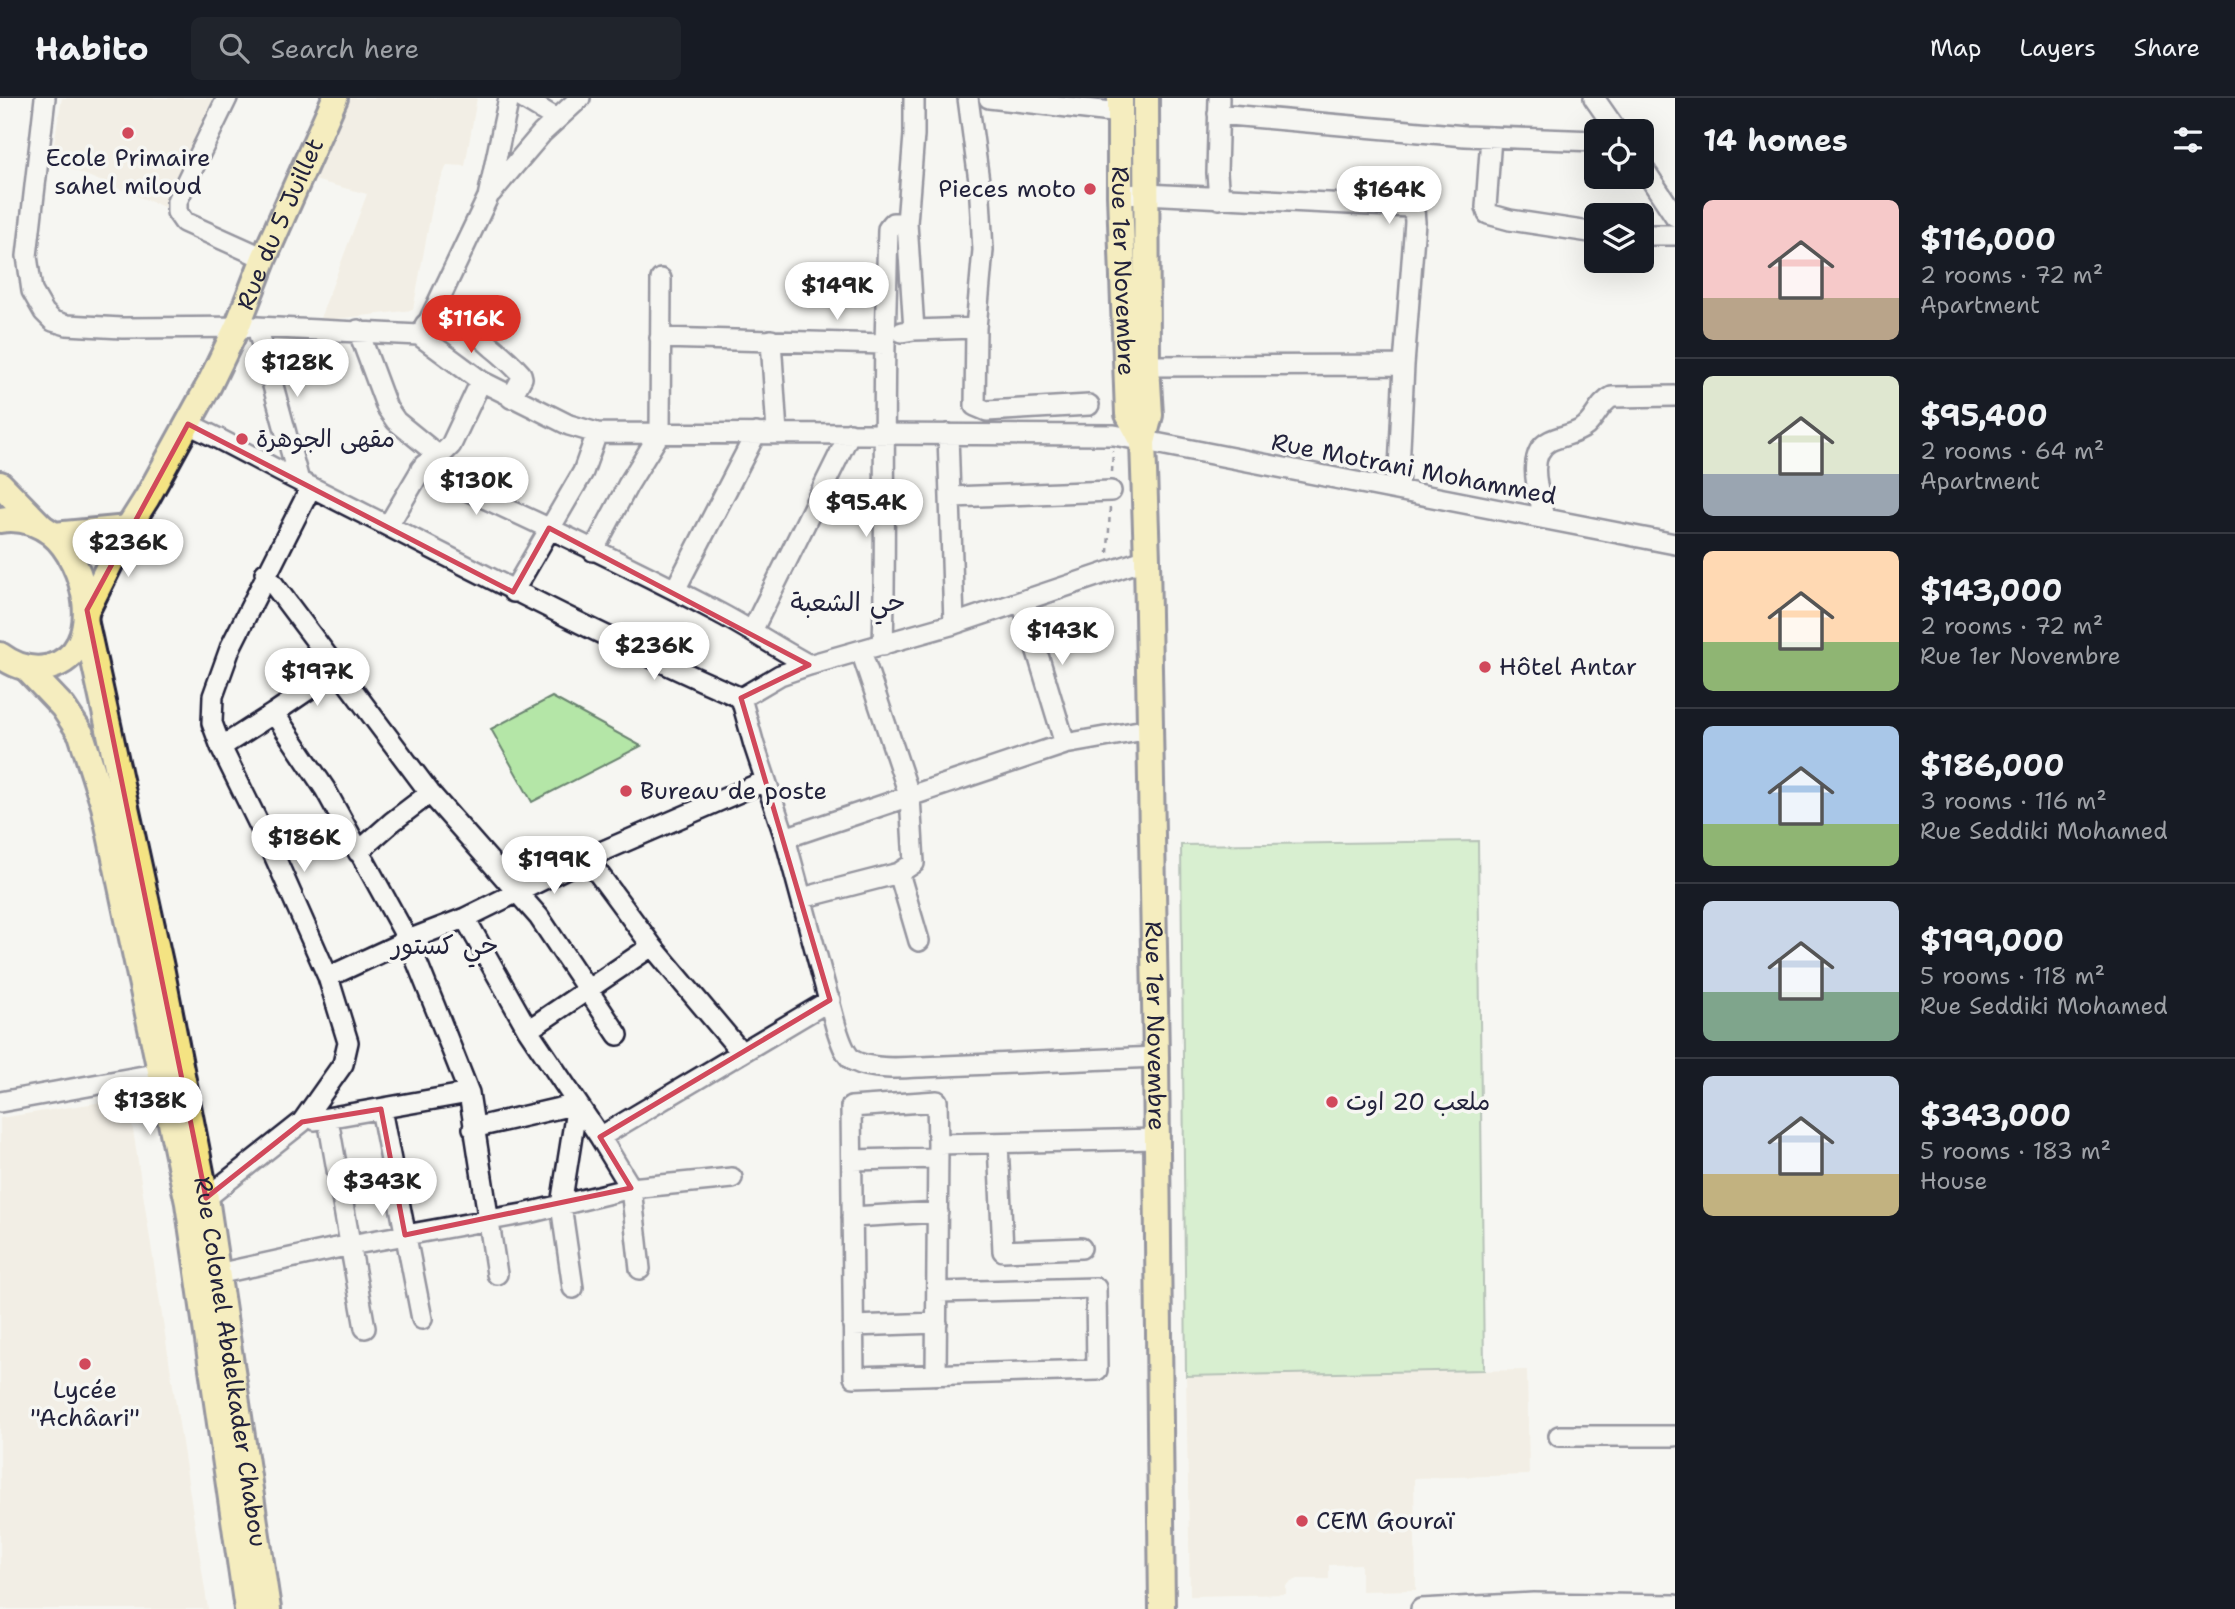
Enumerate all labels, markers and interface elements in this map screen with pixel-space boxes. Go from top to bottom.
search box [191,17,681,80]
text: Habito [35,26,149,71]
icon: search [215,29,253,67]
text: Search here [271,31,419,66]
text: Map [1930,32,1981,64]
text: Layers [2019,32,2096,64]
text: Share [2134,32,2200,64]
map controls [1584,119,1654,273]
button: locate [1584,119,1654,189]
text: 14 homes [1703,120,1848,161]
icon: filters [2169,121,2207,159]
marker: Ecole Primaire sahel miloud [120,125,136,141]
street label: Rue du 5 Juillet [229,133,331,315]
place label: Ecole Primaire sahel miloud [45,142,211,202]
street label: Rue 1er Novembre [1104,166,1143,376]
pin: $164K [1340,166,1438,226]
place label: Pieces moto [938,173,1076,205]
text: $164K [1353,174,1425,204]
marker: Pieces moto [1082,181,1098,197]
button: layers [1584,203,1654,273]
text: $116,000 [1920,219,2056,260]
icon: home [1759,228,1843,312]
text: 2 rooms · 72 m² [1920,260,2103,290]
pin: $149K [788,262,886,322]
text: $149K [801,270,873,300]
text: Apartment [1920,290,2040,320]
pin: $116K [422,296,520,355]
text: $116K [438,303,504,333]
pin: $128K [248,340,346,399]
text: $128K [261,347,333,377]
text: $95,400 [1920,395,2048,436]
icon: home [1759,404,1843,488]
place label: مقهى الجوهرة [256,423,395,455]
street label: Rue Motrani Mohammed [1269,426,1559,512]
marker: مقهى الجوهرة [234,431,250,447]
text: 2 rooms · 64 m² [1920,436,2104,466]
pin: $130K [427,458,525,517]
text: $130K [440,465,512,495]
text: Apartment [1920,466,2040,496]
pin: $95.4K [809,480,923,539]
text: $95.4K [825,487,907,517]
pin: $236K [79,519,177,579]
text: $236K [88,527,168,557]
text: $143,000 [1920,570,2062,611]
icon: home [1759,579,1843,663]
district label: حي الشعبة [790,584,906,625]
pin: $143K [1013,608,1111,667]
text: 2 rooms · 72 m² [1920,611,2103,641]
text: $143K [1026,615,1098,645]
pin: $236K [605,622,703,682]
text: $236K [614,630,694,660]
text: Rue 1er Novembre [1920,641,2121,671]
pin: $197K [268,648,366,708]
place label: Hôtel Antar [1499,651,1637,683]
text: $197K [281,656,353,686]
marker: Hôtel Antar [1477,659,1493,675]
text: $186,000 [1920,745,2065,786]
icon: home [1759,754,1843,838]
place label: Bureau de poste [640,775,827,807]
marker: Bureau de poste [618,783,634,799]
text: 3 rooms · 116 m² [1920,786,2107,816]
pin: $186K [255,814,353,874]
text: Rue Seddiki Mohamed [1920,816,2168,846]
text: $186K [267,822,341,852]
pin: $199K [505,836,603,896]
text: $199K [518,844,590,874]
text: $199,000 [1920,920,2064,961]
street label: Rue 1er Novembre [1138,921,1173,1131]
district label: حي كستور [389,927,499,968]
icon: home [1759,929,1843,1013]
text: 5 rooms · 118 m² [1920,961,2105,991]
text: Rue Seddiki Mohamed [1920,991,2168,1021]
pin: $138K [101,1077,199,1137]
text: $138K [114,1085,186,1115]
place label: ملعب 20 اوت [1346,1086,1490,1118]
marker: ملعب 20 اوت [1324,1094,1340,1110]
text: $343,000 [1920,1095,2071,1136]
icon: home [1759,1104,1843,1188]
text: 5 rooms · 183 m² [1920,1136,2111,1166]
pin: $343K [333,1158,431,1218]
text: $343K [343,1166,421,1196]
text: House [1920,1166,1988,1196]
street label: Rue Colonel Abdelkader Chabou [186,1174,274,1549]
marker: Lycée "Achâari" [77,1356,93,1372]
place label: Lycée "Achâari" [30,1374,140,1434]
place label: CEM Gouraï [1316,1505,1455,1537]
marker: CEM Gouraï [1294,1513,1310,1529]

